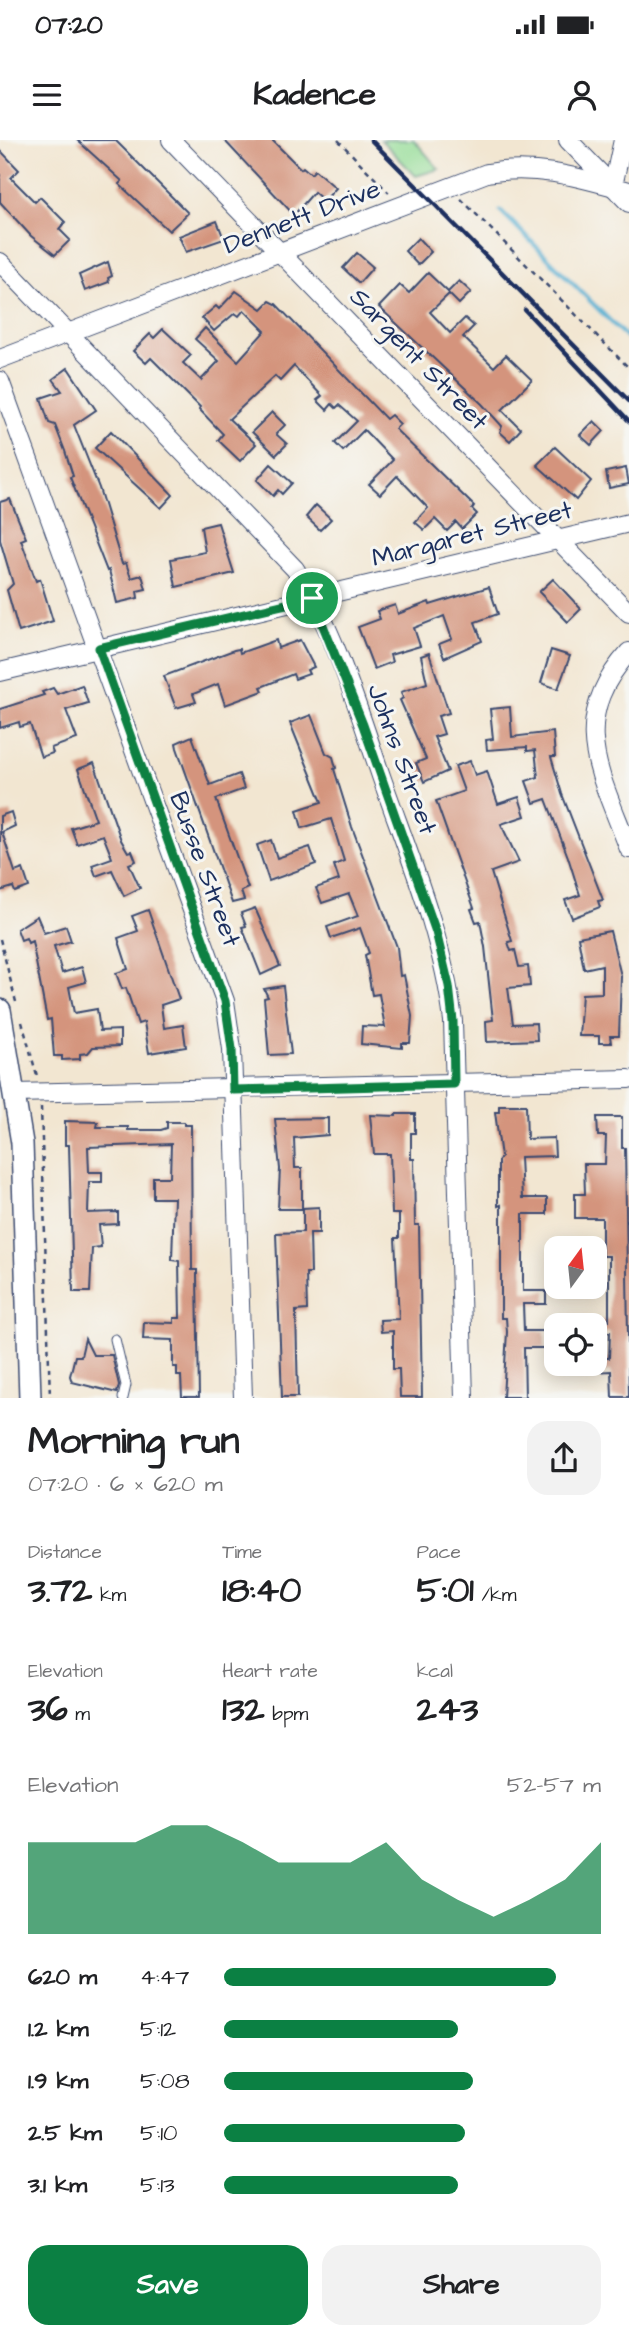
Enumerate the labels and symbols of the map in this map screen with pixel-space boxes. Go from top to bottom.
street label: Dennett Drive [218,171,386,263]
street label: Sargent Street [340,280,497,440]
street label: Margaret Street [368,492,577,578]
pin [282,568,342,628]
street label: Johns Street [358,679,446,840]
street label: Busse Street [160,787,250,952]
north arrow [544,1236,607,1298]

